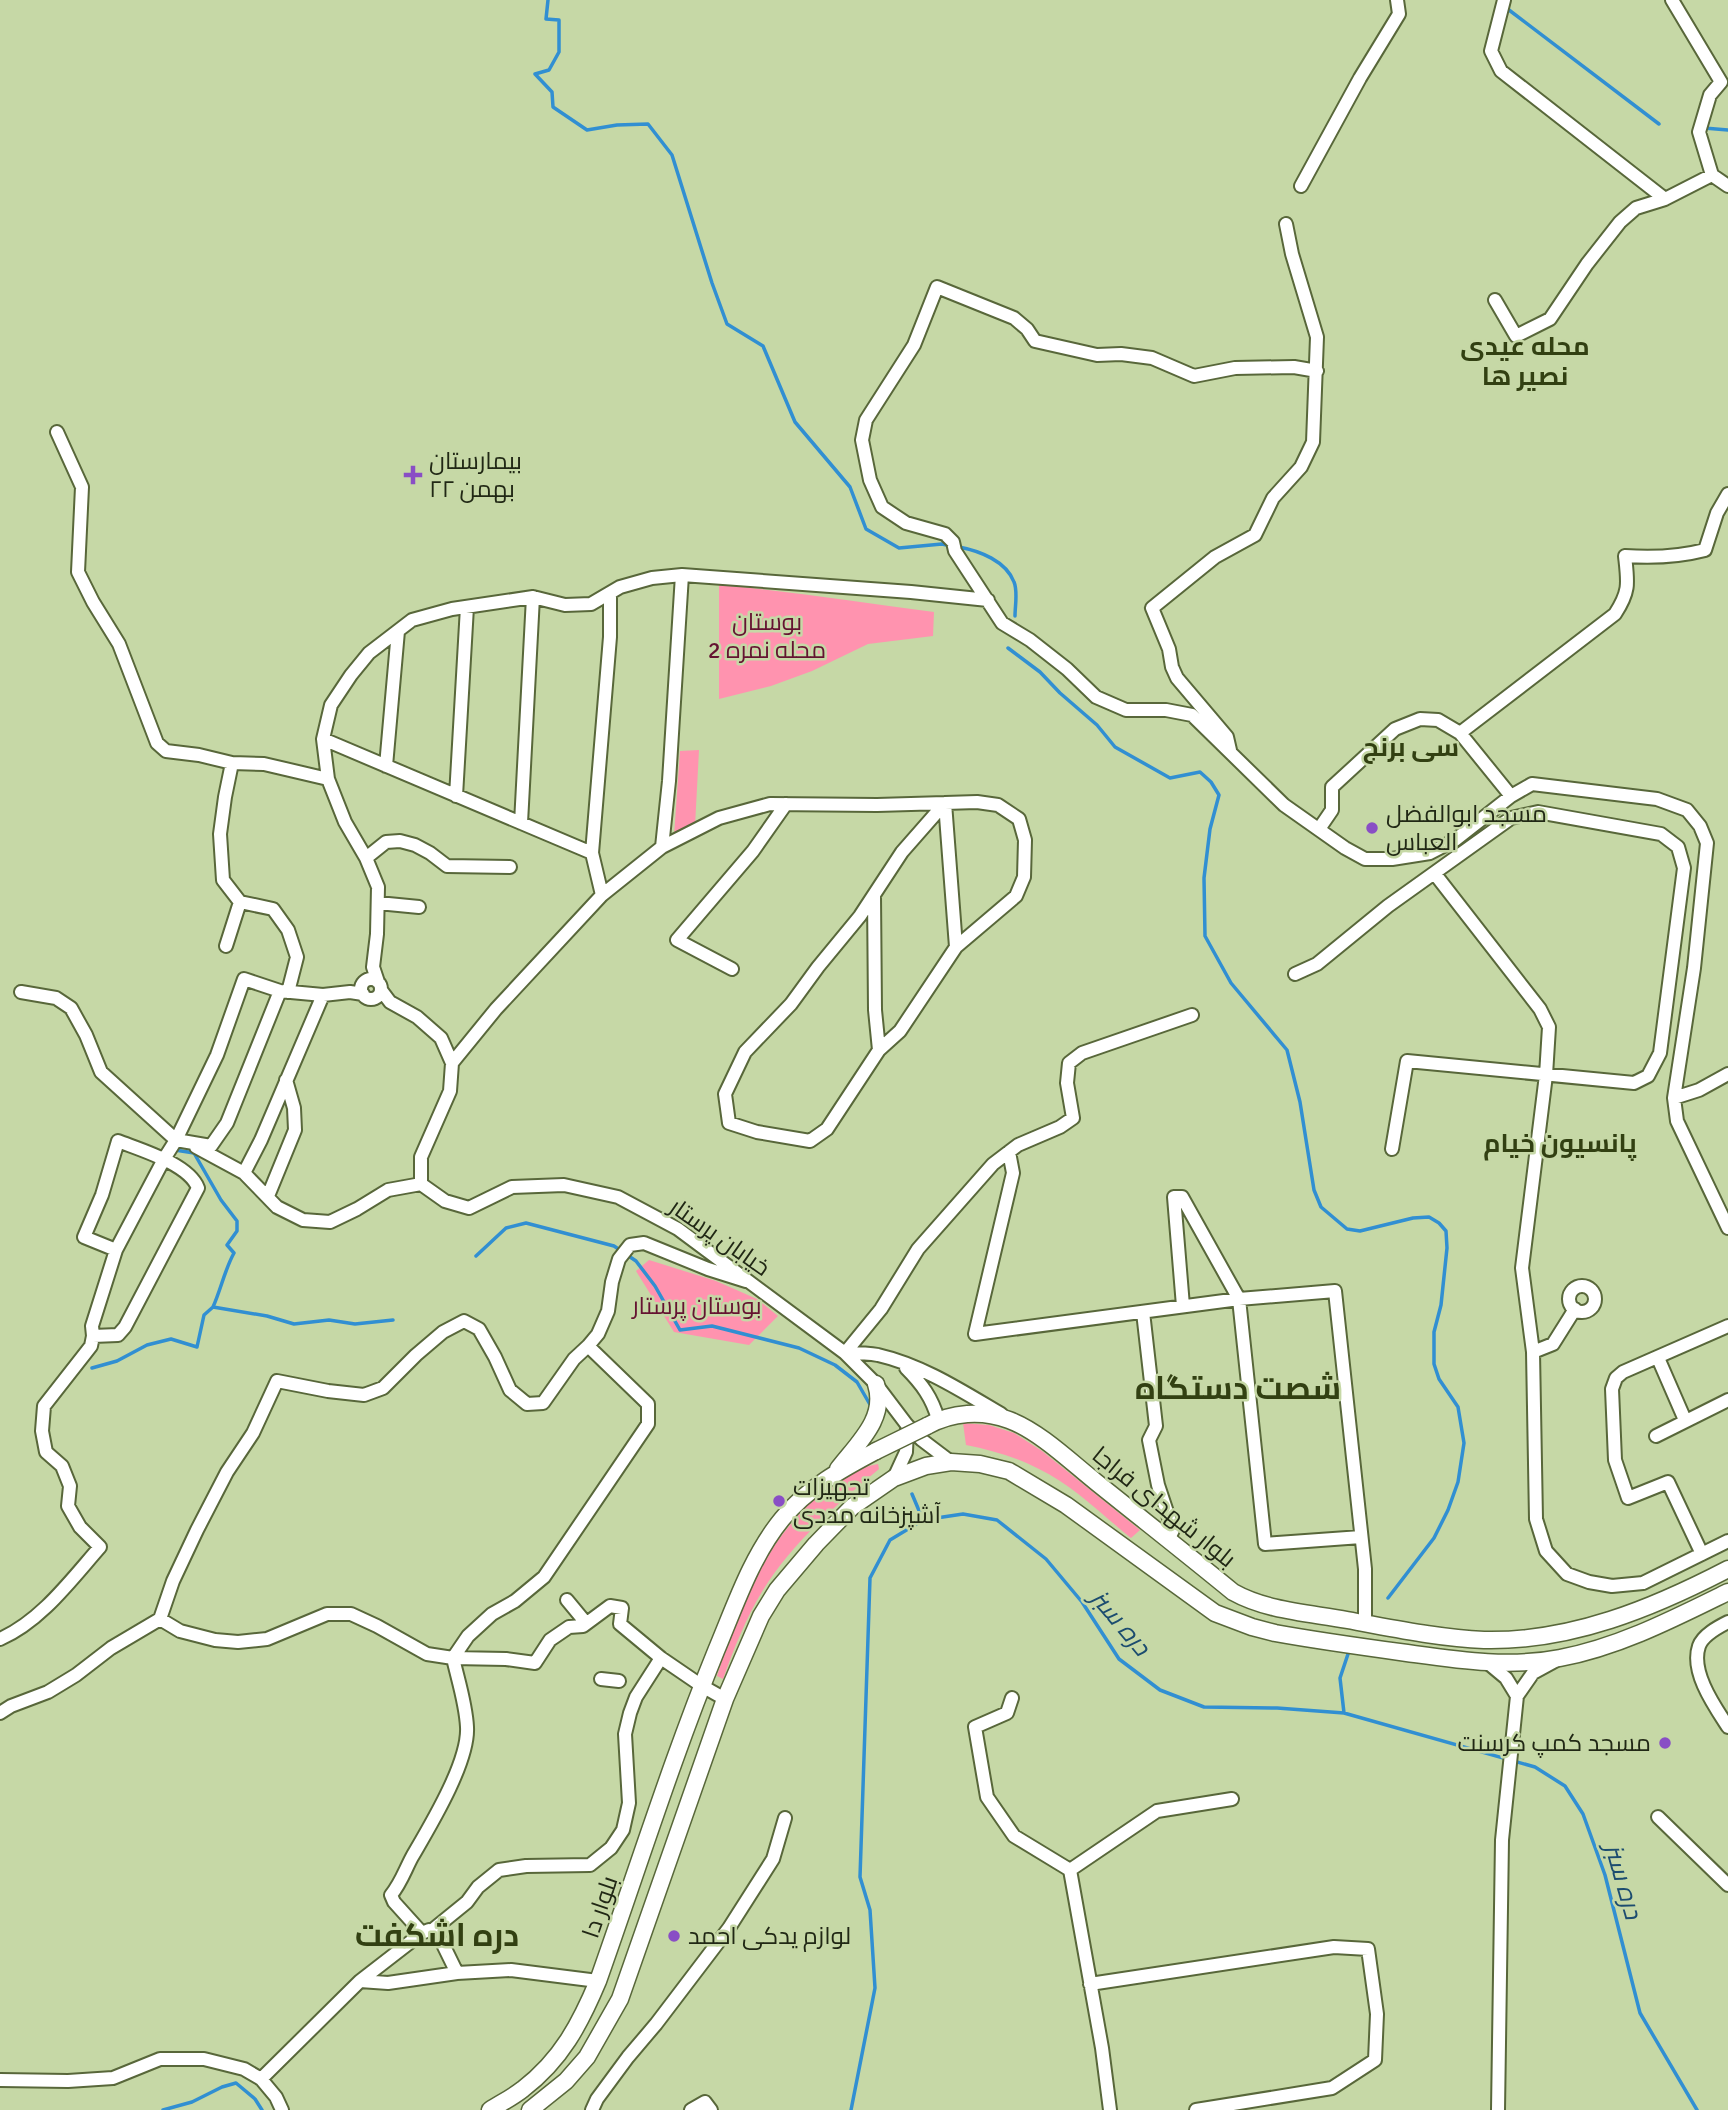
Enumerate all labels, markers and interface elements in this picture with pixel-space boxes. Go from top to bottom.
district label: محله عیدی نصیر ها [1460,331,1590,393]
place label: بیمارستان ۲۲ بهمن [429,446,522,504]
marker: بیمارستان ۲۲ بهمن [403,465,423,485]
park label: بوستان محله نمره 2 [708,607,826,665]
district label: سی برنج [1363,732,1459,764]
place label: مسجد ابوالفضل العباس [1386,799,1547,857]
marker: مسجد ابوالفضل العباس [1364,820,1380,836]
district label: پانسیون خیام [1483,1128,1637,1161]
street label: خیابان پرستار [662,1190,776,1283]
park label: بوستان پرستار [630,1291,762,1322]
district label: شصت دستگاه [1135,1369,1341,1408]
street label: بلوار شهدای فراجا [1086,1440,1242,1574]
place label: تجهیزات آشپزخانه مددی [793,1472,941,1531]
marker: تجهیزات آشپزخانه مددی [771,1493,787,1509]
water label: دره سبز [1081,1580,1158,1664]
place label: مسجد کمپ کرسنت [1458,1728,1651,1759]
marker: مسجد کمپ کرسنت [1657,1735,1673,1751]
water label: دره سبز [1596,1837,1649,1924]
street label: بلوار دا [575,1872,625,1942]
district label: دره اشکفت [355,1916,519,1955]
place label: لوازم یدکی احمد [688,1921,851,1952]
marker: لوازم یدکی احمد [666,1928,682,1944]

